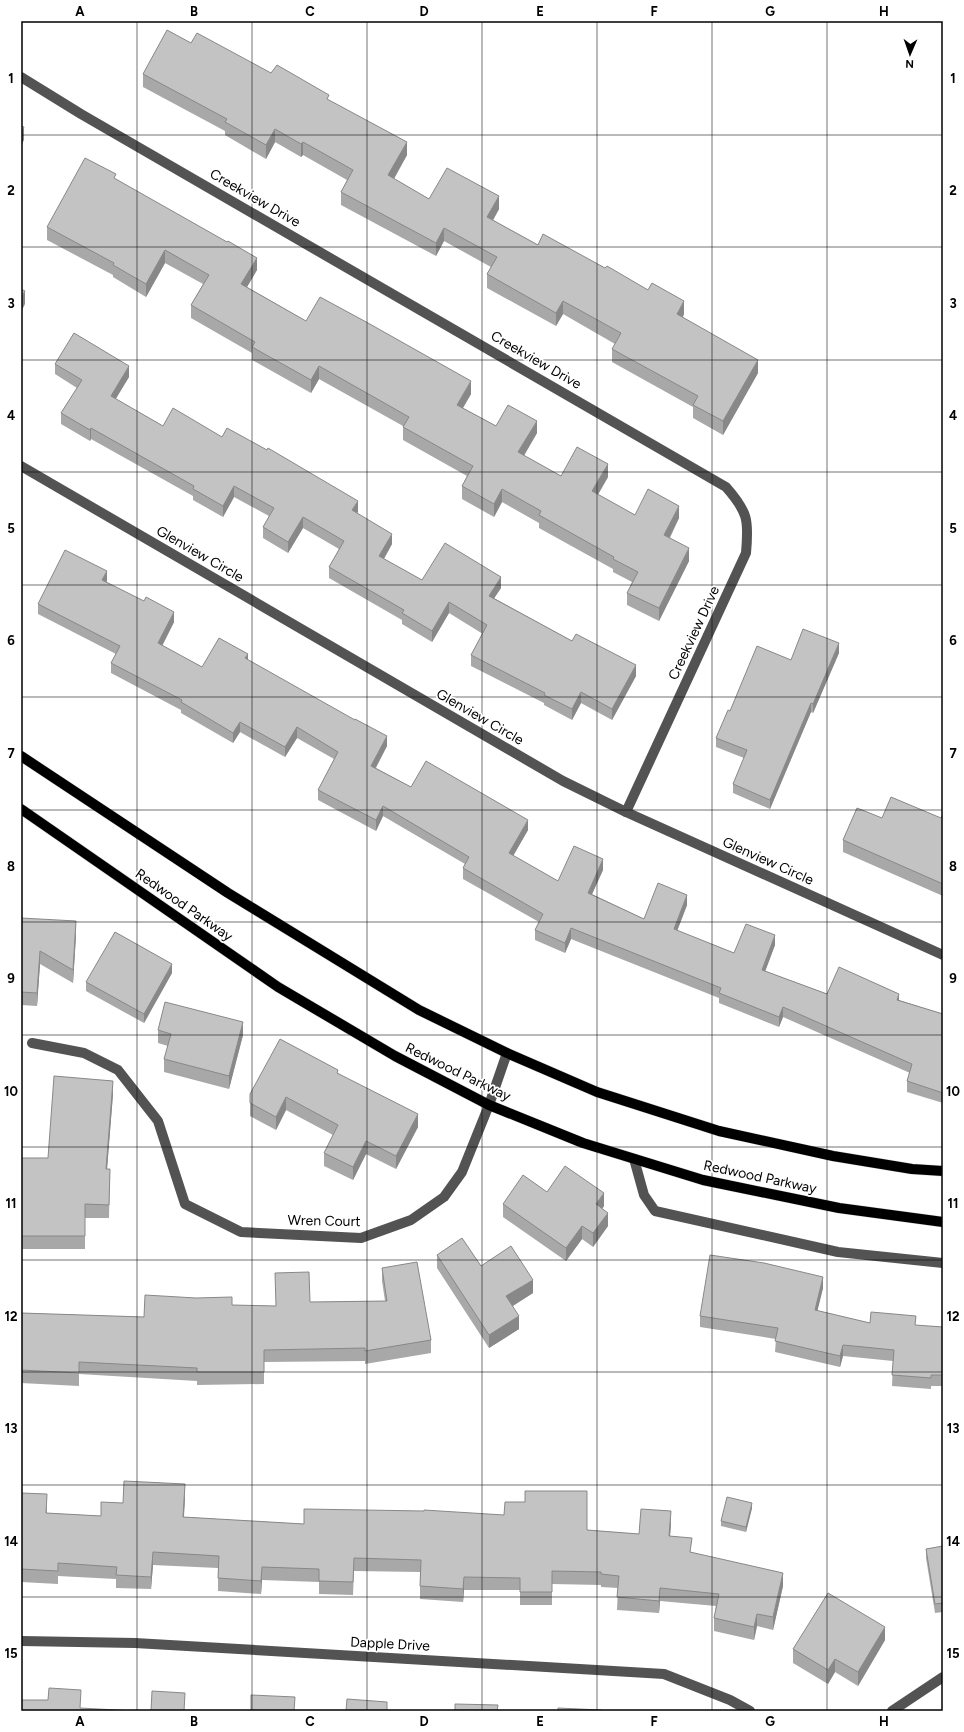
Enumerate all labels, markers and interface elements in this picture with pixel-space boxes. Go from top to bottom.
text: A [75,4,85,19]
text: B [190,4,198,19]
text: C [305,4,315,19]
text: D [419,4,429,19]
text: E [536,4,544,19]
text: F [650,4,658,19]
text: G [765,4,775,19]
text: H [879,4,889,19]
north arrow [890,34,930,74]
text: N [905,57,914,70]
text: 1 [8,71,14,86]
text: 1 [950,71,956,86]
street label: Creekview Drive [207,165,304,231]
text: 2 [7,183,15,198]
text: 2 [949,183,957,198]
text: 3 [7,296,15,311]
text: 3 [949,296,957,311]
street label: Creekview Drive [488,327,585,393]
text: 4 [7,408,15,423]
text: 4 [949,408,957,423]
text: 5 [7,521,15,536]
text: 5 [949,521,957,536]
street label: Glenview Circle [153,522,247,586]
street label: Creekview Drive [665,583,723,683]
text: 6 [7,633,15,648]
text: 6 [949,633,957,648]
street label: Glenview Circle [433,685,527,749]
text: 7 [7,746,15,761]
text: 7 [949,746,957,761]
street label: Glenview Circle [720,833,816,889]
text: 8 [7,859,15,874]
text: 8 [949,859,957,874]
street label: Redwood Parkway [132,865,237,945]
text: 9 [7,971,15,986]
text: 9 [949,971,957,986]
street label: Redwood Parkway [403,1039,514,1105]
text: 10 [4,1084,18,1099]
text: 10 [946,1084,960,1099]
street label: Redwood Parkway [702,1157,819,1197]
text: 11 [6,1196,16,1211]
text: 11 [948,1196,958,1211]
street label: Wren Court [287,1212,361,1230]
text: 12 [4,1309,18,1324]
text: 12 [946,1309,960,1324]
text: 13 [5,1421,17,1436]
text: 13 [947,1421,959,1436]
text: 14 [4,1534,18,1549]
text: 14 [946,1534,960,1549]
street label: Dapple Drive [350,1633,431,1655]
text: 15 [4,1646,18,1661]
text: 15 [946,1646,960,1661]
text: A [75,1714,85,1729]
text: B [190,1714,198,1729]
text: C [305,1714,315,1729]
text: D [419,1714,429,1729]
text: E [536,1714,544,1729]
text: F [650,1714,658,1729]
text: G [765,1714,775,1729]
text: H [879,1714,889,1729]

